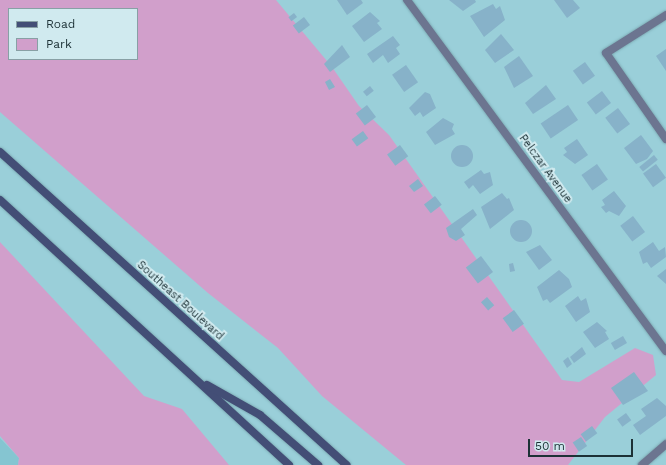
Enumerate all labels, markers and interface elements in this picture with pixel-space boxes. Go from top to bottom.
legend [8,8,138,60]
text: Road [46,17,75,31]
text: Park [46,37,72,51]
street label: Pelczar Avenue [516,132,574,206]
street label: Southeast Boulevard [134,259,226,343]
scale bar [530,431,635,457]
text: 50 m [535,439,565,453]

